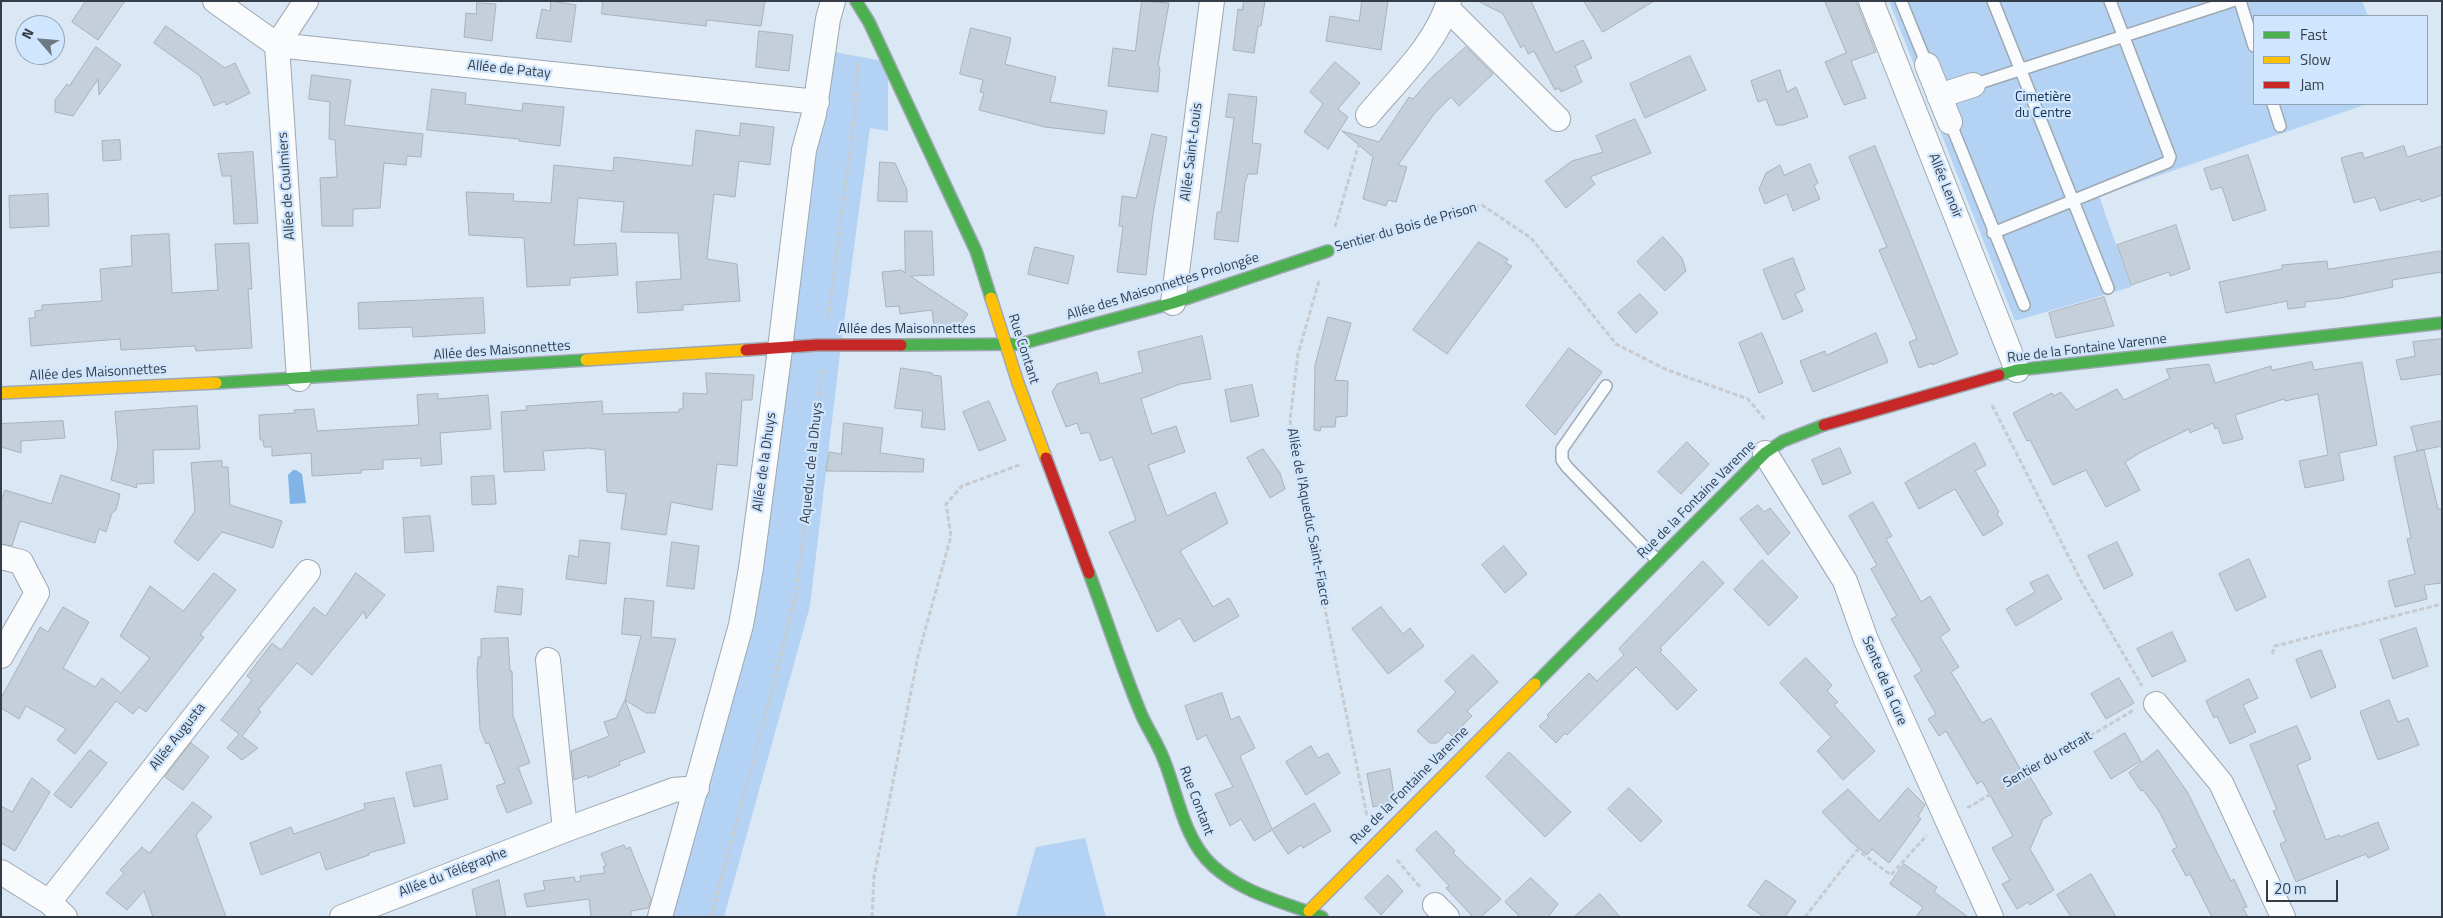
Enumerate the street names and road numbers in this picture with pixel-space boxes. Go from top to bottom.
street label: Allée de Patay [467,57,551,83]
street label: Allée Saint-Louis [1178,102,1206,202]
street label: Allée de Coulmiers [275,131,299,241]
street label: Allée Lenoir [1924,151,1966,221]
street label: Sentier du Bois de Prison [1333,200,1479,256]
street label: Allée des Maisonnettes Prolongée [1065,250,1261,324]
street label: Rue Contant [1004,312,1042,386]
street label: Allée des Maisonnettes [838,322,976,338]
street label: Rue de la Fontaine Varenne [2006,331,2168,367]
street label: Allée des Maisonnettes [433,338,571,364]
street label: Allée des Maisonnettes [29,361,167,385]
street label: Aqueduc de la Dhuys [797,401,827,525]
street label: Allée de la Dhuys [750,411,780,513]
street label: Allée de l'Aqueduc Saint-Fiacre [1283,427,1333,607]
street label: Rue de la Fontaine Varenne [1634,437,1760,563]
street label: Sente de la Cure [1858,634,1910,728]
street label: Allée Augusta [146,700,210,774]
street label: Rue de la Fontaine Varenne [1347,723,1473,849]
street label: Sentier du retrait [2001,728,2095,792]
street label: Rue Contant [1175,764,1217,838]
street label: Allée du Télégraphe [397,845,509,901]

